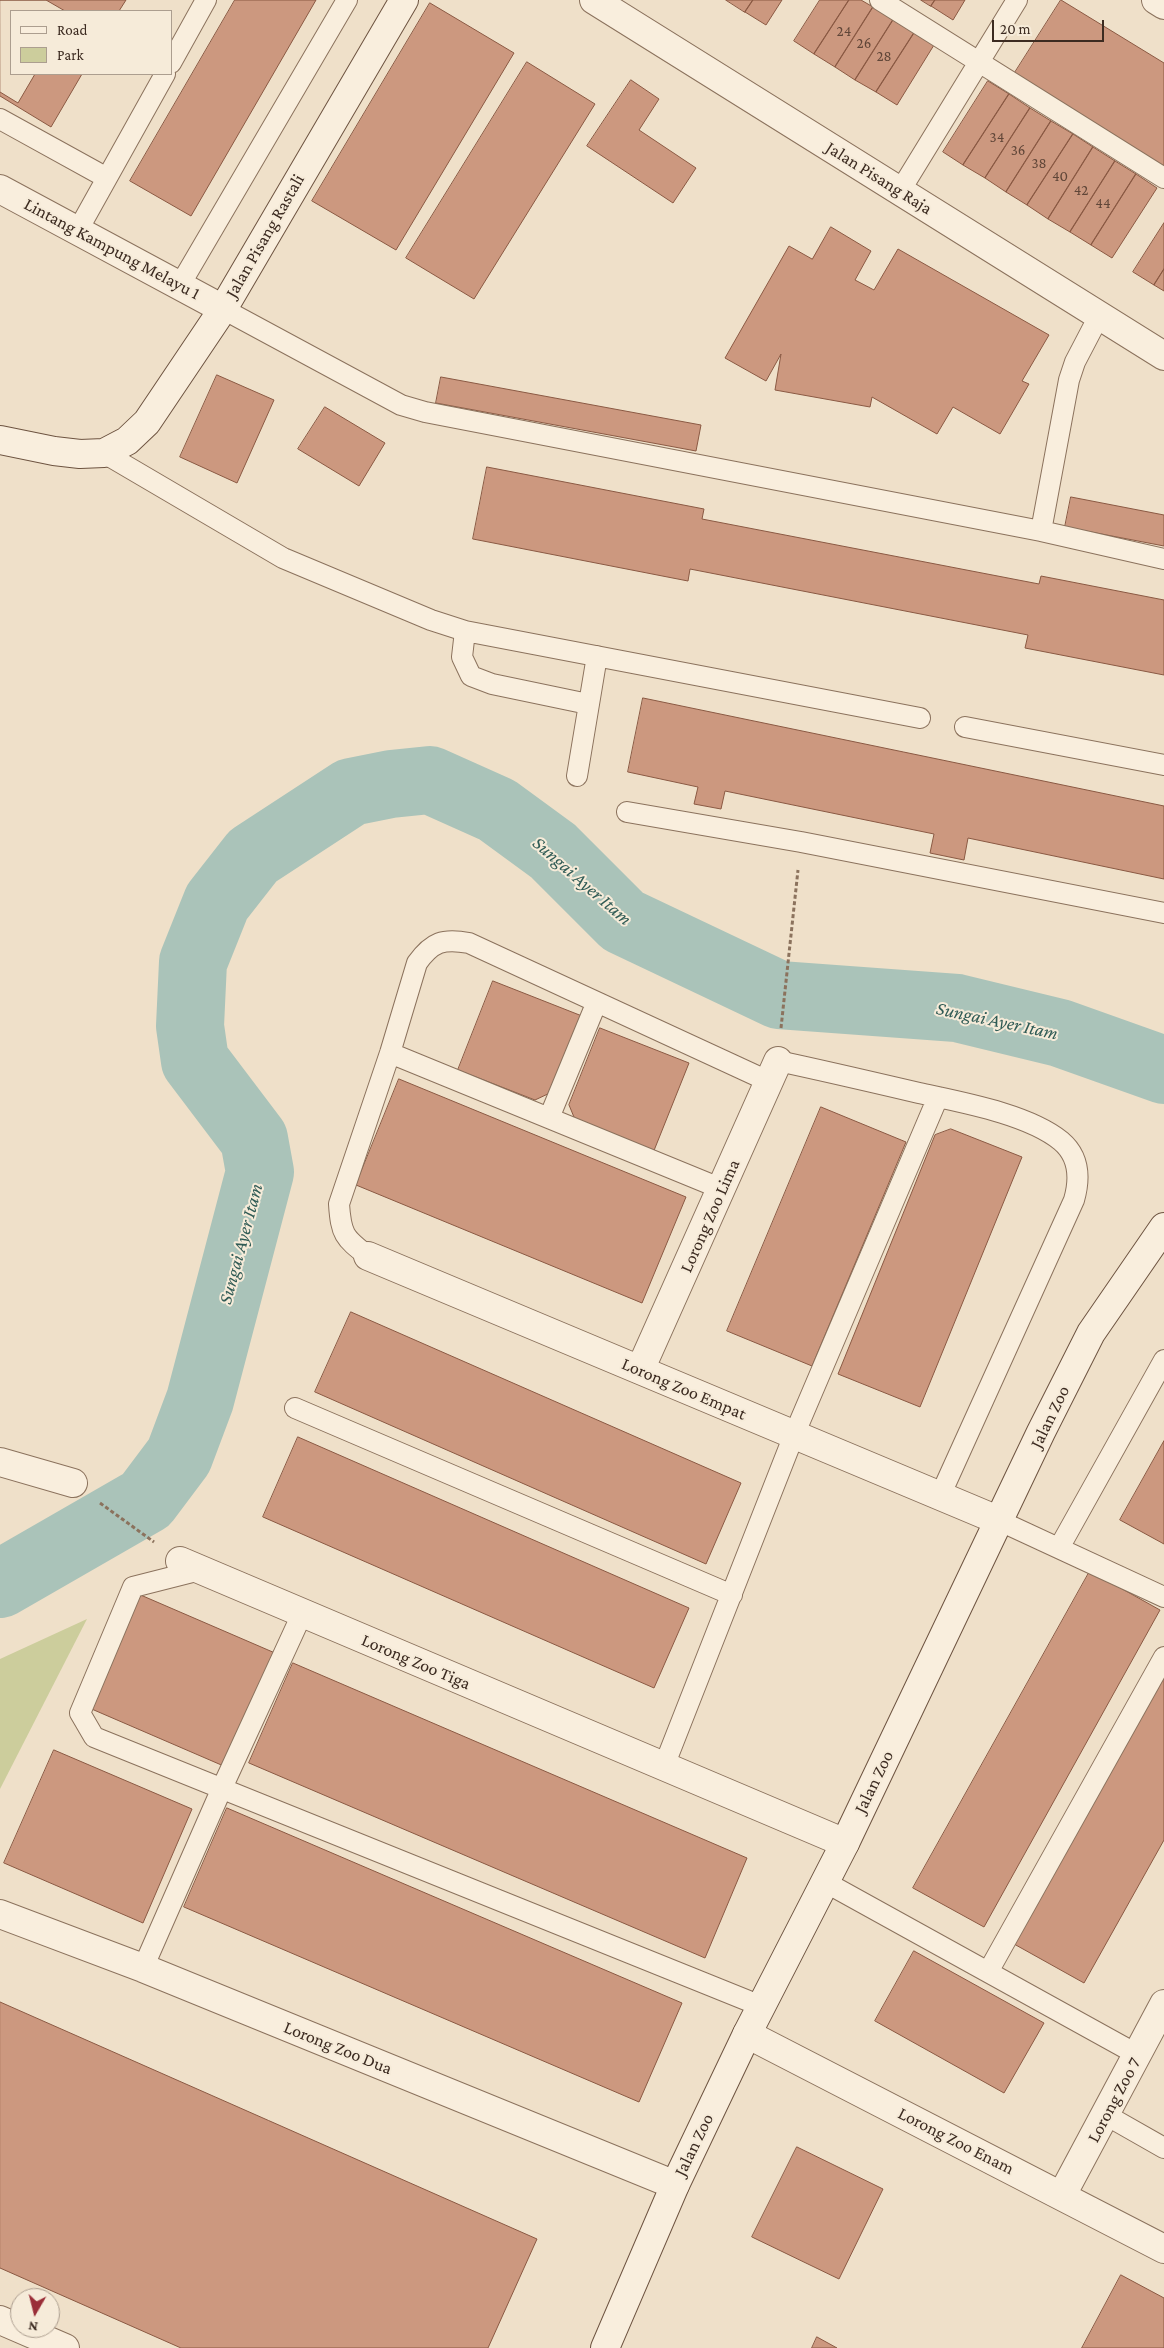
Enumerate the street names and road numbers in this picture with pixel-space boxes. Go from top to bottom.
street label: Jalan Pisang Raja [822,137,936,219]
street label: Jalan Pisang Rastali [221,170,309,302]
street label: Lintang Kampung Melayu 1 [20,193,204,305]
street label: Lorong Zoo Lima [675,1156,745,1276]
street label: Lorong Zoo Empat [618,1353,750,1425]
street label: Jalan Zoo [1026,1382,1074,1452]
street label: Lorong Zoo Tiga [358,1629,474,1695]
street label: Jalan Zoo [850,1747,898,1817]
street label: Lorong Zoo Dua [281,2016,395,2080]
street label: Lorong Zoo 7 [1083,2054,1145,2146]
street label: Lorong Zoo Enam [894,2102,1018,2180]
street label: Jalan Zoo [670,2110,718,2180]

